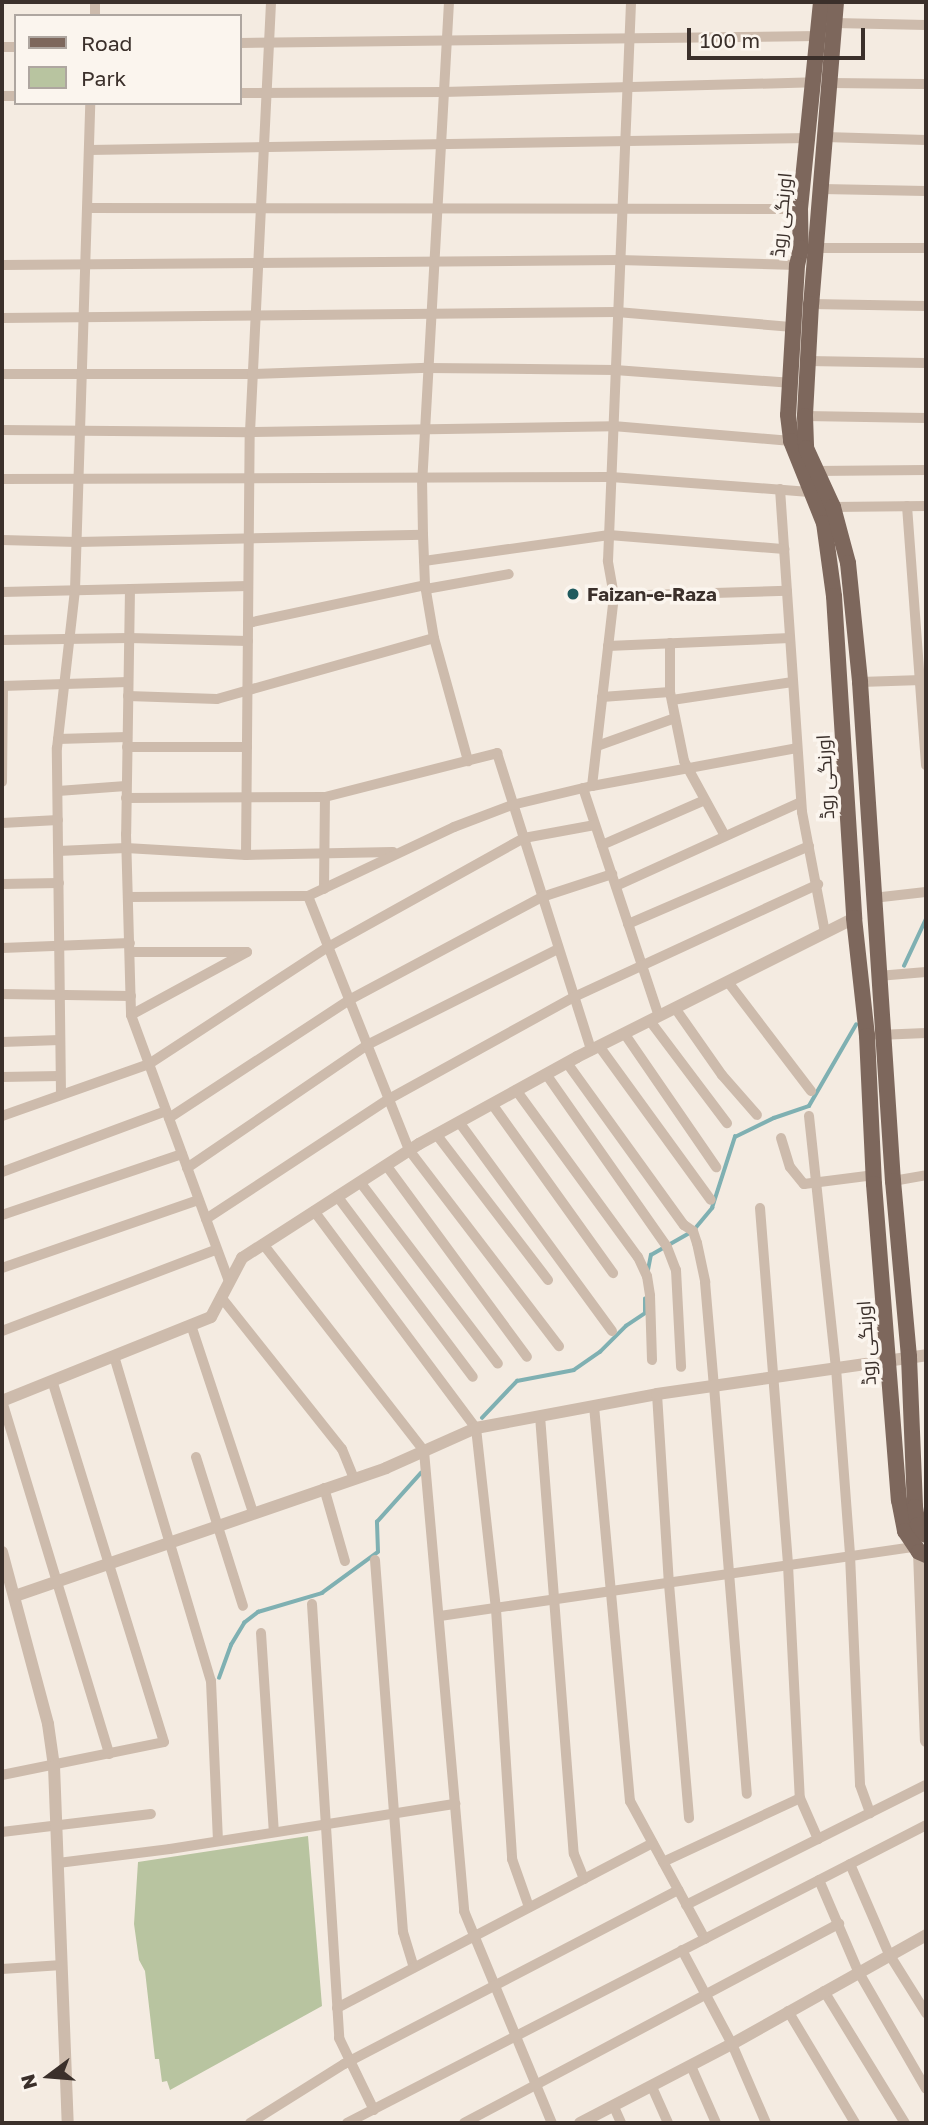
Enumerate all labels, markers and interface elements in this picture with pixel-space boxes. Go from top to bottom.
legend [14,14,242,105]
scale bar [690,14,869,58]
text: 100 m [700,27,760,53]
text: Road [81,30,132,56]
text: Park [81,65,126,91]
street label: اورنگی روڈ [766,172,796,258]
place label: Faizan-e-Raza [587,583,717,605]
marker: Faizan-e-Raza [565,586,581,602]
street label: اورنگی روڈ [811,734,839,820]
street label: اورنگی روڈ [852,1300,880,1386]
north arrow [14,2041,84,2111]
text: N [15,2072,41,2092]

